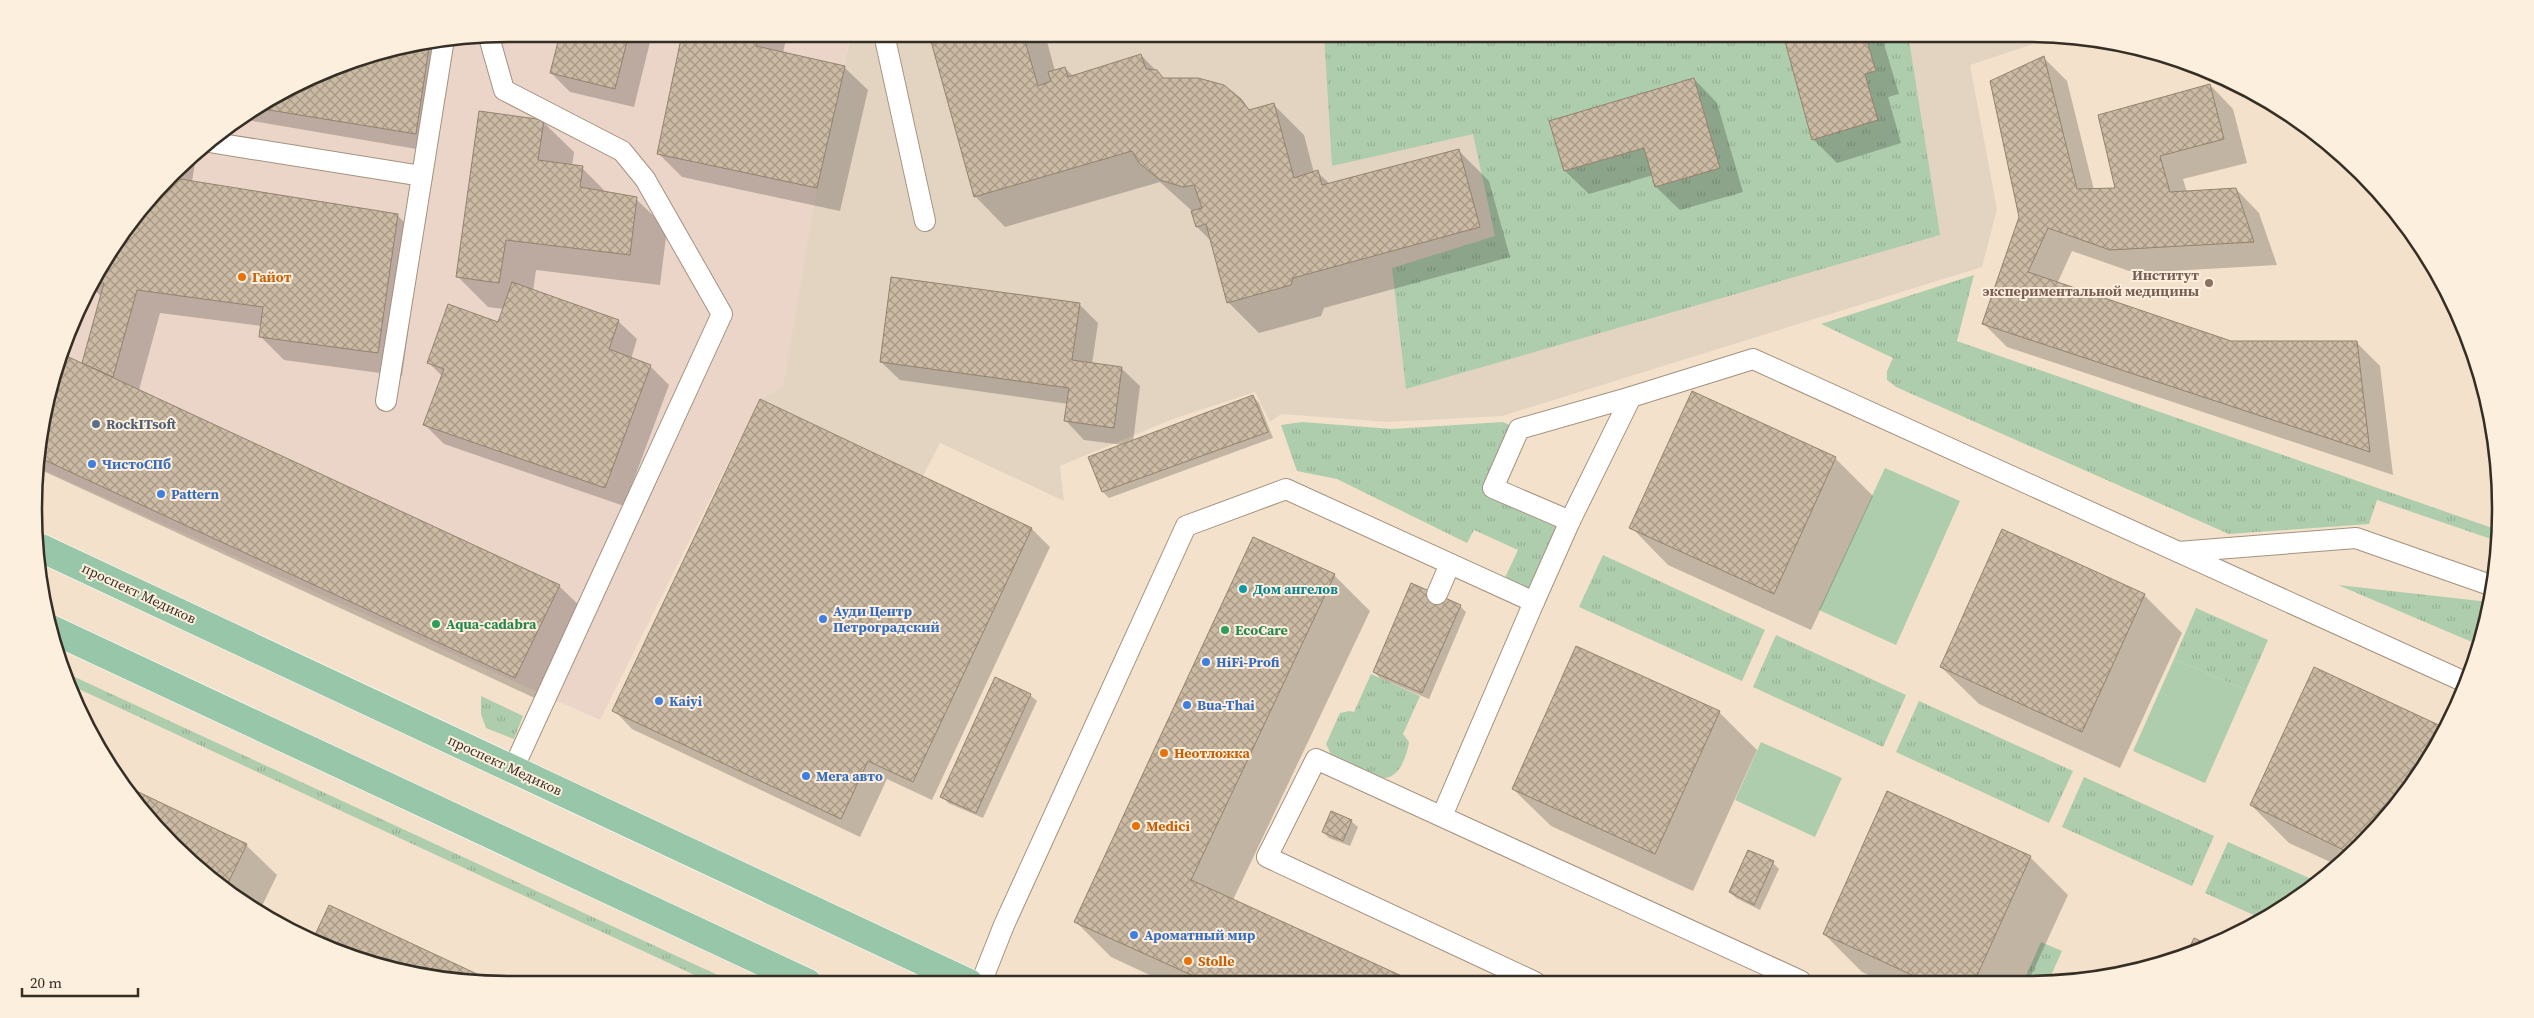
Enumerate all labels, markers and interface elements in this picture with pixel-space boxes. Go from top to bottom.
place label: Институт экспериментальной медицины [1983,265,2199,301]
place label: Гайот [252,267,292,287]
marker: Гайот [236,271,248,283]
marker: Институт экспериментальной медицины [2203,277,2215,289]
place label: RockITsoft [106,414,176,434]
marker: RockITsoft [90,418,102,430]
place label: ЧистоСПб [102,454,171,474]
marker: ЧистоСПб [86,458,98,470]
place label: Pattern [171,484,220,504]
marker: Pattern [155,488,167,500]
street label: проспект Медиков [79,558,199,628]
place label: Дом ангелов [1253,579,1338,599]
marker: Дом ангелов [1237,583,1249,595]
place label: Ауди Центр Петроградский [833,601,940,637]
marker: Ауди Центр Петроградский [817,613,829,625]
place label: Aqua-cadabra [446,614,537,634]
marker: Aqua-cadabra [430,618,442,630]
place label: EcoCare [1235,620,1288,640]
marker: EcoCare [1219,624,1231,636]
place label: HiFi-Profi [1216,652,1280,672]
marker: HiFi-Profi [1200,656,1212,668]
place label: Kaiyi [669,691,703,711]
marker: Kaiyi [653,695,665,707]
place label: Bua-Thai [1197,695,1255,715]
marker: Bua-Thai [1181,699,1193,711]
street label: проспект Медиков [445,730,565,800]
place label: Неотложка [1174,743,1250,763]
marker: Неотложка [1158,747,1170,759]
place label: Мега авто [816,766,883,786]
marker: Мега авто [800,770,812,782]
place label: Medici [1146,816,1190,836]
marker: Medici [1130,820,1142,832]
place label: Ароматный мир [1144,925,1256,945]
marker: Ароматный мир [1128,929,1140,941]
place label: Stolle [1198,951,1235,971]
marker: Stolle [1182,955,1194,967]
scale bar [22,966,139,998]
text: 20 m [30,972,62,993]

